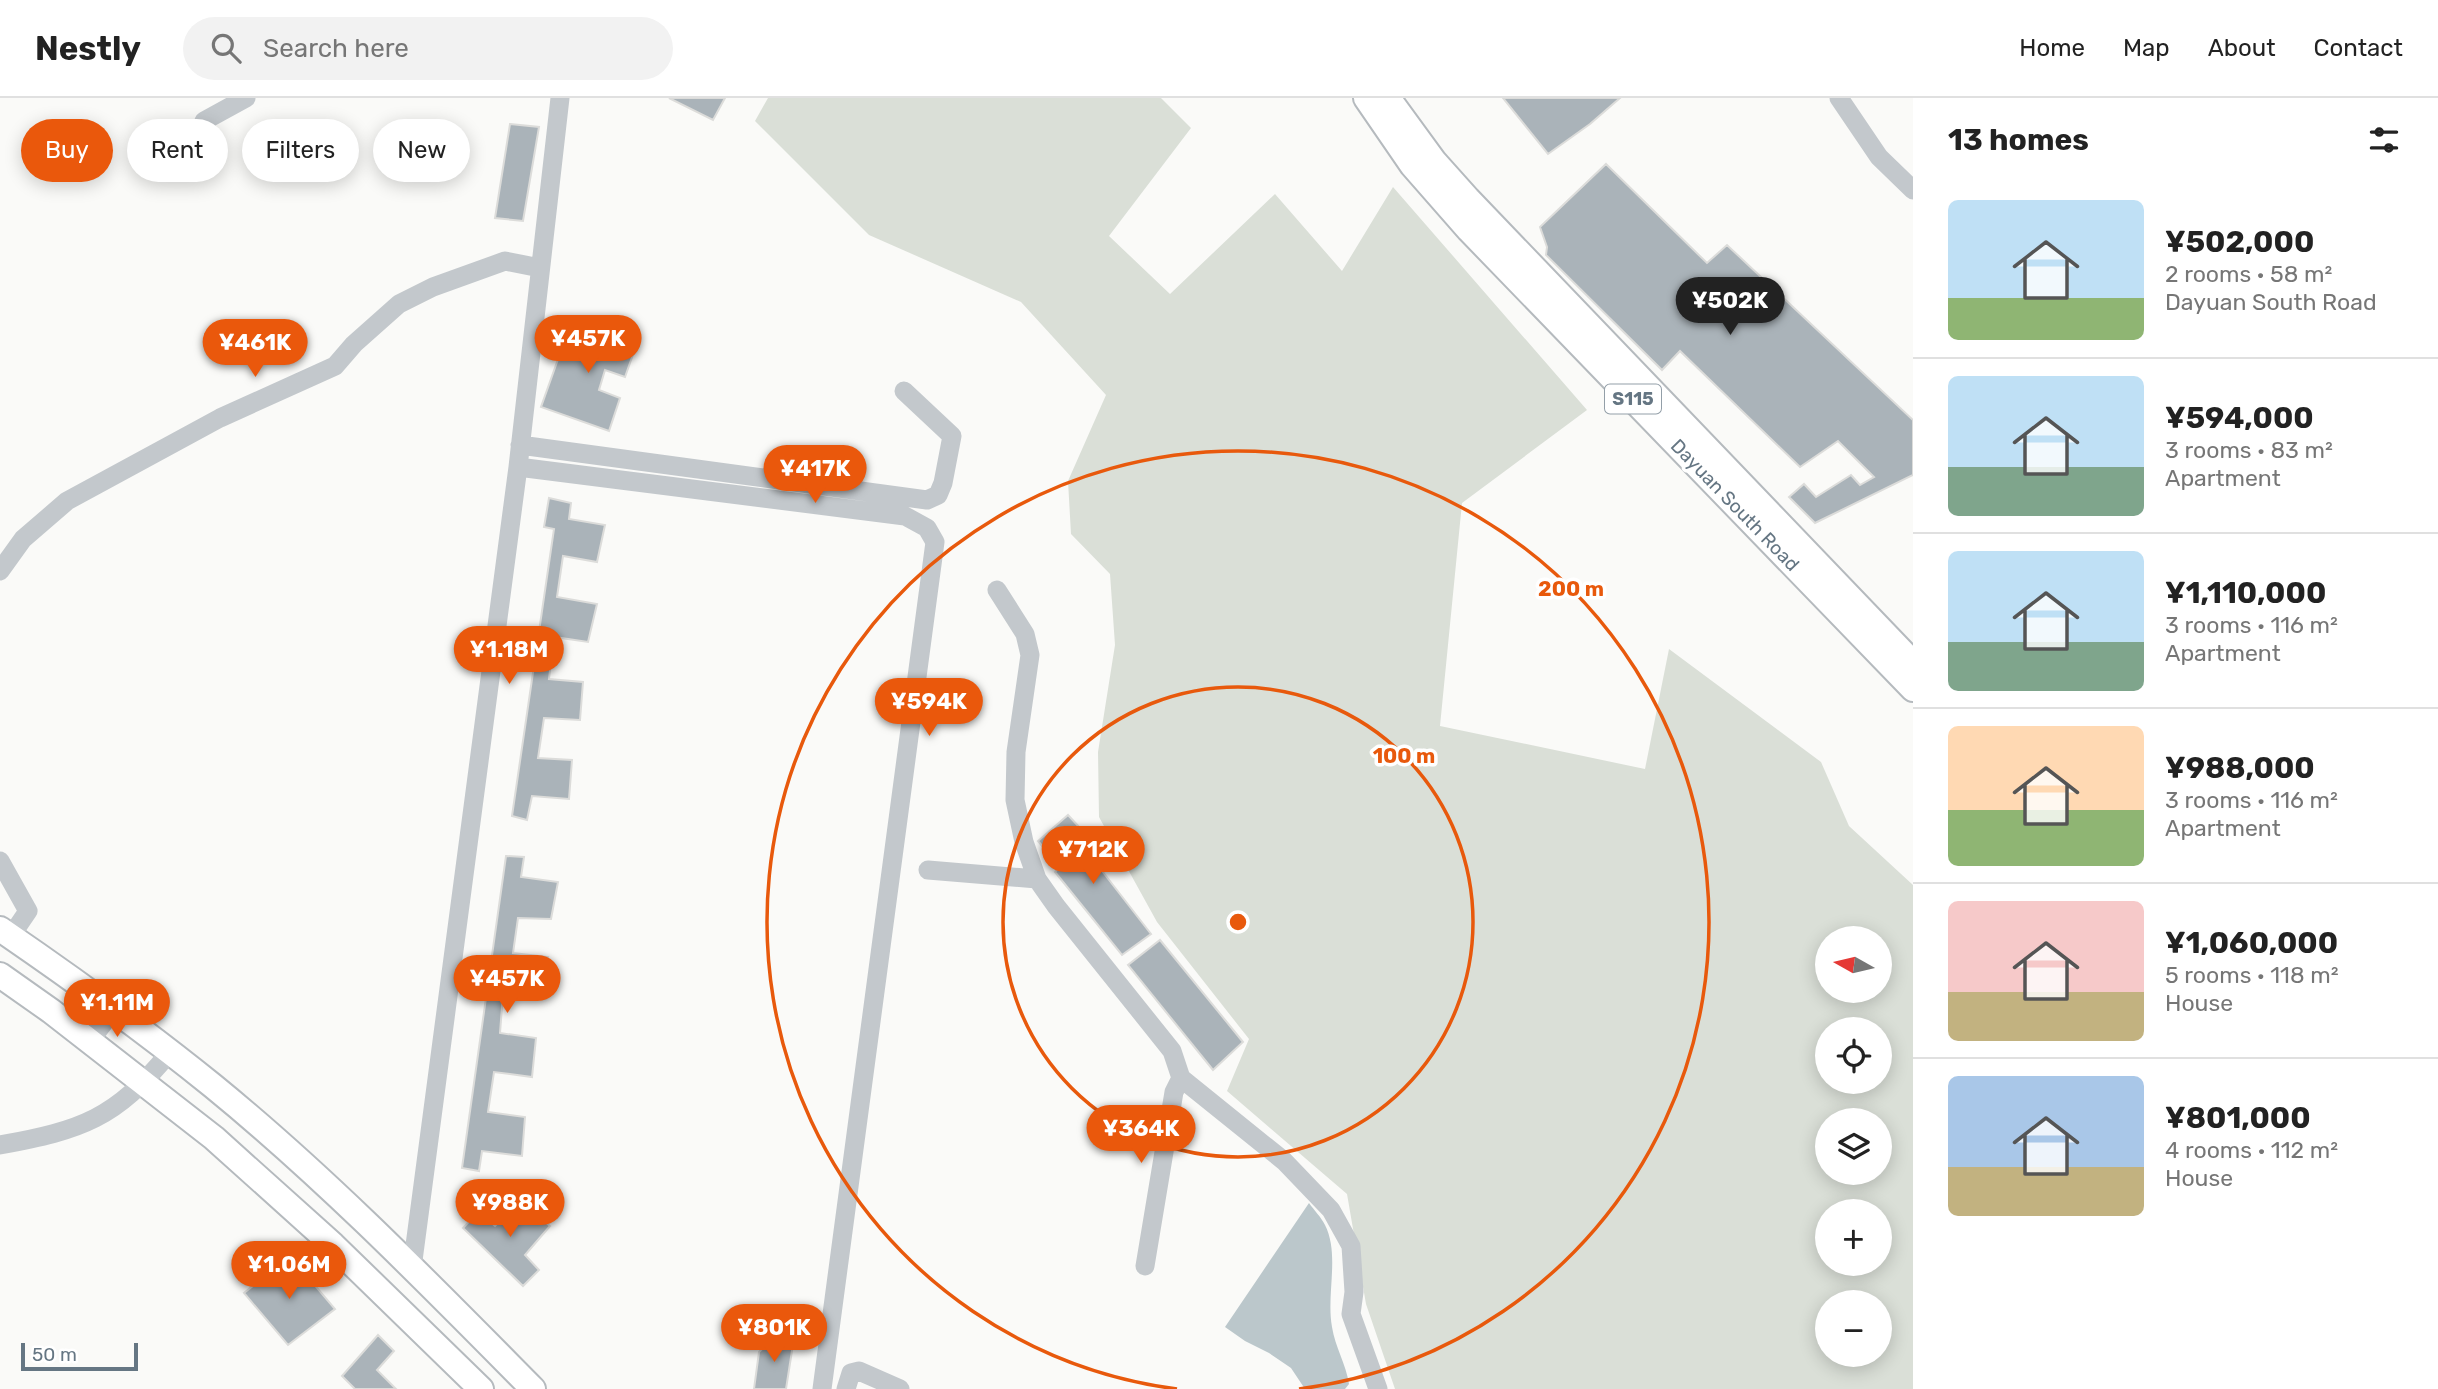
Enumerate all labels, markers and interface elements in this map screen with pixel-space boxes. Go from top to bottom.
search box [183,17,673,80]
text: Nestly [35,29,141,68]
icon: search [207,29,245,67]
text: Search here [263,33,409,64]
text: Home [2019,34,2085,62]
text: Map [2123,34,2170,62]
text: About [2208,34,2276,62]
text: Contact [2314,34,2403,62]
chip: Buy [21,119,113,182]
chip: Rent [127,119,228,182]
chip: Filters [242,119,359,182]
chip: New [373,119,470,182]
icon: filters [2365,121,2403,159]
text: 13 homes [1948,122,2089,158]
text: ¥502,000 [2165,224,2314,260]
icon: home [2004,228,2088,312]
text: 2 rooms · 58 m² [2165,260,2332,288]
pin: ¥502K [1681,278,1779,337]
text: ¥502K [1692,286,1768,314]
text: Dayuan South Road [2165,288,2377,316]
pin: ¥457K [539,316,637,375]
pin: ¥461K [206,320,304,379]
text: ¥457K [551,324,625,352]
text: ¥461K [219,328,291,356]
road number: S115 [1605,384,1661,414]
text: ¥594,000 [2165,400,2314,436]
icon: home [2004,404,2088,488]
street label: Dayuan South Road [1666,434,1804,576]
text: 3 rooms · 83 m² [2165,436,2333,464]
pin: ¥417K [766,446,864,505]
text: ¥417K [780,454,850,482]
text: Apartment [2165,464,2281,492]
text: ¥1,110,000 [2165,575,2326,611]
text: 200 m [1538,576,1604,601]
icon: home [2004,579,2088,663]
text: 3 rooms · 116 m² [2165,611,2338,639]
pin: ¥1.18M [452,626,566,686]
text: ¥1.18M [470,635,548,663]
text: Apartment [2165,639,2281,667]
pin: ¥594K [880,678,978,738]
text: ¥594K [891,687,967,715]
text: 100 m [1373,743,1435,768]
text: ¥988,000 [2165,750,2315,786]
icon: home [2004,754,2088,838]
text: 3 rooms · 116 m² [2165,786,2338,814]
text: Apartment [2165,814,2281,842]
pin: ¥712K [1044,826,1142,886]
text: ¥712K [1058,835,1128,863]
centre of rings [1226,910,1250,934]
text: ¥1,060,000 [2165,925,2338,961]
north arrow [1815,926,1892,1003]
map controls [1815,926,1892,1367]
icon: home [2004,929,2088,1013]
pin: ¥457K [458,956,556,1015]
text: 5 rooms · 118 m² [2165,961,2339,989]
text: ¥457K [470,964,544,992]
pin: ¥1.11M [60,979,174,1039]
text: ¥1.11M [80,988,154,1016]
text: House [2165,989,2233,1017]
button: locate [1815,1017,1892,1094]
text: ¥801,000 [2165,1100,2311,1136]
icon: home [2004,1104,2088,1188]
pin: ¥364K [1092,1105,1190,1165]
button: layers [1815,1108,1892,1185]
text: ¥364K [1103,1114,1179,1142]
text: 4 rooms · 112 m² [2165,1136,2338,1164]
text: House [2165,1164,2233,1192]
pin: ¥988K [461,1180,559,1239]
text: ¥988K [472,1188,548,1216]
button: + [1815,1199,1892,1276]
pin: ¥1.06M [232,1242,346,1301]
text: ¥1.06M [247,1250,331,1278]
button: − [1815,1290,1892,1367]
pin: ¥801K [725,1304,823,1364]
text: ¥801K [737,1313,811,1341]
scale bar [21,1340,138,1372]
text: 50 m [32,1343,77,1366]

